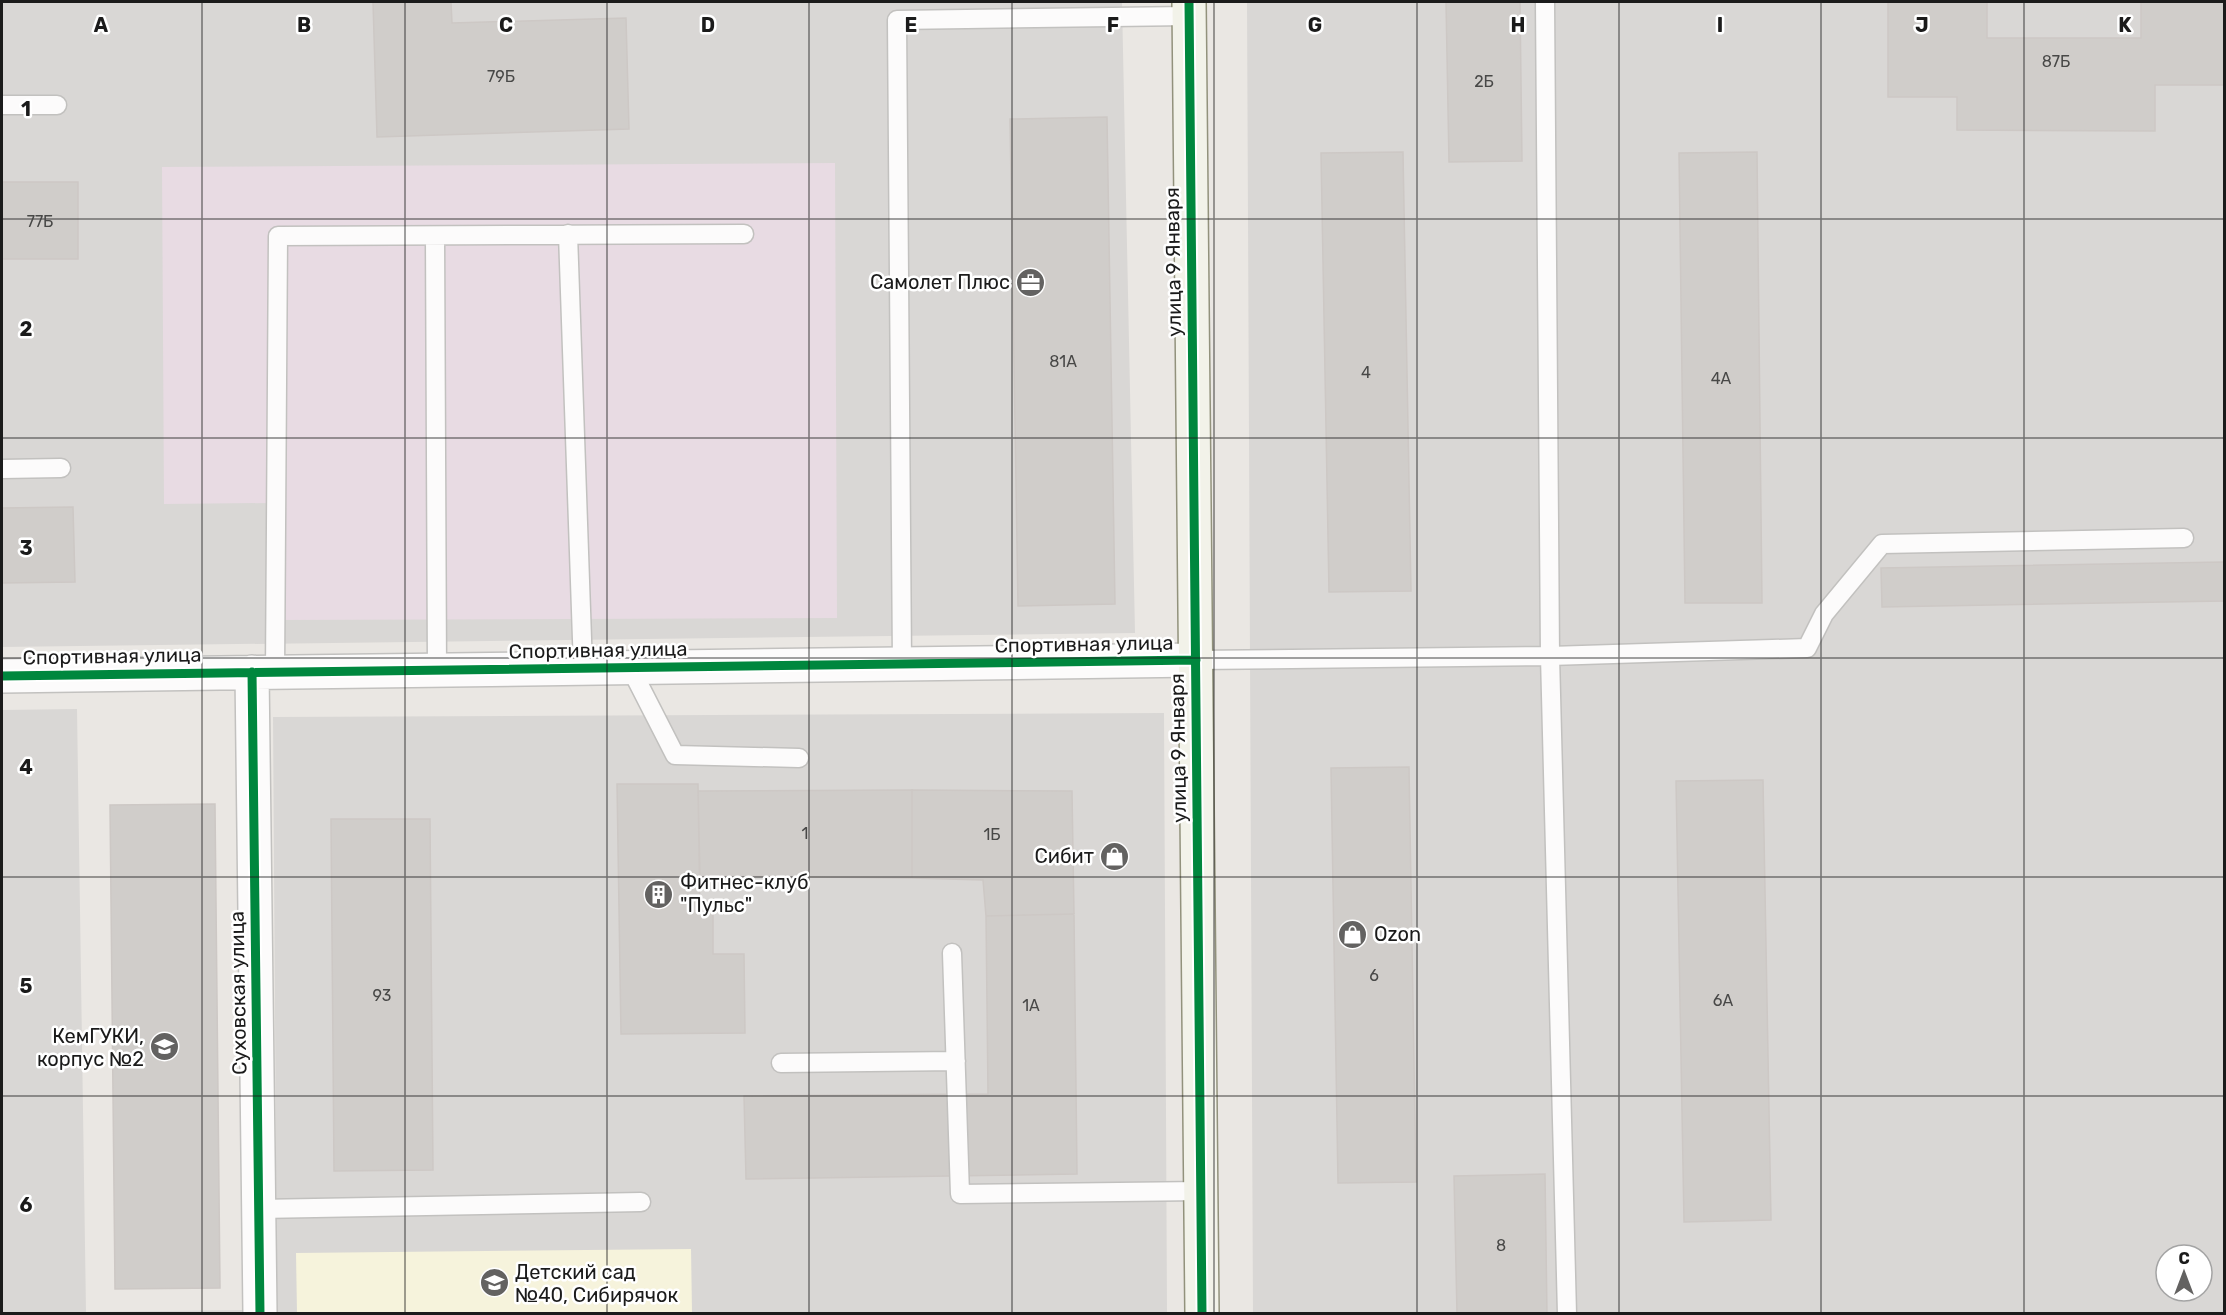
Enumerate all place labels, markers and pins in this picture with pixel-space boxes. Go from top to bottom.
office icon: Самолет Плюс [1015,266,1047,298]
place label: Самолет Плюс [870,270,1010,294]
shop icon: Сибит [1099,840,1131,872]
place label: Сибит [1034,844,1094,868]
place label: Фитнес-клуб "Пульс" [680,870,809,917]
building icon: Фитнес-клуб "Пульс" [643,878,675,910]
shop icon: Ozon [1337,918,1369,950]
place label: Ozon [1374,922,1421,946]
place label: КемГУКИ, корпус №2 [37,1024,144,1071]
school or university icon: КемГУКИ, корпус №2 [149,1031,181,1063]
place label: Детский сад №40, Сибирячок [515,1260,678,1307]
school or university icon: Детский сад №40, Сибирячок [478,1267,510,1299]

